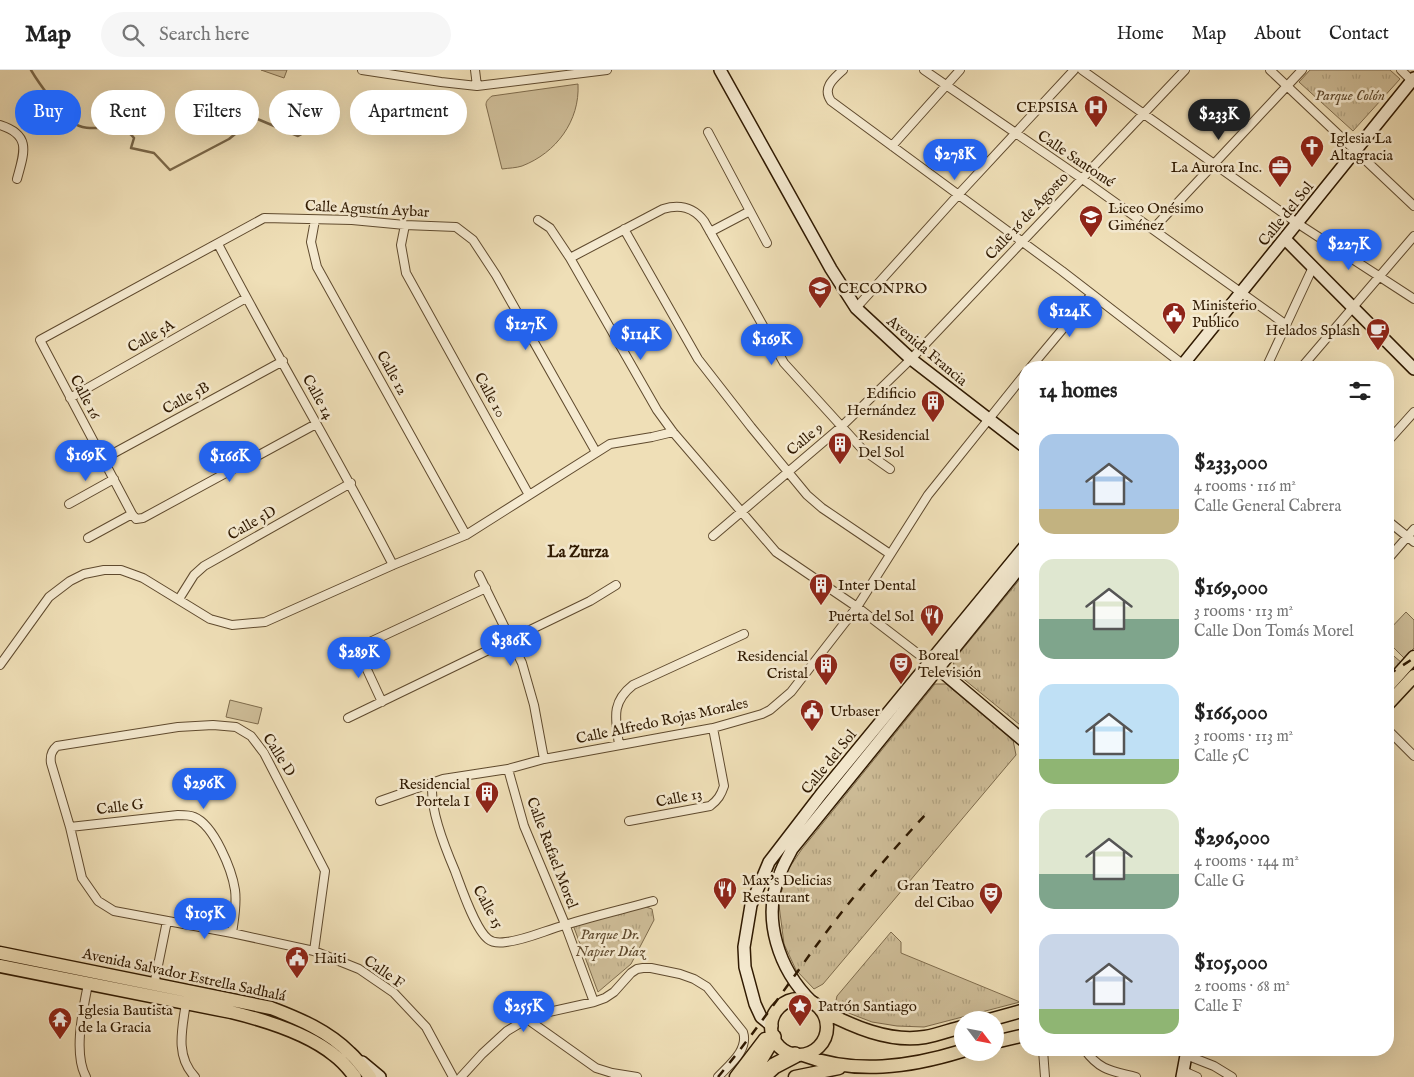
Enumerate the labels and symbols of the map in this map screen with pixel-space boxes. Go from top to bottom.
park label: Parque Colón [1315,86,1385,105]
hospital icon: CEPSISA [1083,94,1109,128]
place label: CEPSISA [1016,98,1079,117]
pin: $233K [1184,98,1254,141]
street label: Calle Santomé [1034,126,1118,192]
place label: Iglesia La Altagracia [1329,129,1393,165]
church icon: Iglesia La Altagracia [1299,134,1325,168]
pin: $278K [920,138,990,181]
office icon: La Aurora Inc. [1267,154,1293,188]
place label: La Aurora Inc. [1171,158,1262,177]
street label: Calle 16 de Agosto [981,168,1073,264]
street label: Calle del Sol [1254,177,1318,250]
street label: Calle Agustín Aybar [304,196,430,222]
place label: Liceo Onésimo Giménez [1108,199,1204,235]
school or university icon: Liceo Onésimo Giménez [1078,204,1104,238]
pin: $227K [1314,228,1384,271]
school or university icon: CECONPRO [807,275,833,309]
place label: CECONPRO [838,279,927,298]
pin: $124K [1035,296,1105,338]
place label: Ministerio Publico [1192,296,1257,332]
public building icon: Ministerio Publico [1161,301,1187,335]
pin: $127K [491,308,561,351]
street label: Avenida Francia [882,311,972,390]
street label: Calle 5A [124,315,179,357]
cafe icon: Helados Splash [1365,317,1391,351]
pin: $114K [606,318,676,361]
place label: Helados Splash [1266,321,1360,340]
pin: $169K [737,324,807,366]
street label: Calle 12 [372,347,412,399]
street label: Calle 10 [470,369,510,421]
street label: Calle 14 [298,371,338,423]
street label: Calle 16 [65,372,105,423]
street label: Calle 5B [159,377,213,419]
place label: Edificio Hernández [847,384,916,420]
building icon: Edificio Hernández [920,389,946,423]
street label: Calle 9 [783,418,827,460]
place label: Residencial Del Sol [858,426,930,462]
building icon: Residencial Del Sol [827,431,853,465]
pin: $169K [51,440,121,482]
pin: $166K [195,440,265,483]
street label: Calle 5D [224,502,280,544]
district label: La Zurza [547,543,610,563]
building icon: Inter Dental [808,572,834,606]
place label: Inter Dental [838,576,917,595]
restaurant icon: Puerta del Sol [919,603,945,637]
place label: Puerta del Sol [828,607,915,626]
pin: $386K [476,624,546,667]
pin: $289K [324,636,394,679]
place label: Boreal Televisión [918,646,981,682]
place label: Residencial Cristal [737,647,809,683]
theatre icon: Boreal Televisión [888,651,914,685]
building icon: Residencial Cristal [813,652,839,686]
street label: Calle Alfredo Rojas Morales [574,694,750,748]
public building icon: Urbaser [799,698,825,732]
place label: Urbaser [830,702,880,721]
street label: Calle del Sol [797,725,861,798]
street label: Calle D [258,730,300,780]
pin: $296K [169,768,239,810]
place label: Residencial Portela I [399,775,471,811]
building icon: Residencial Portela I [474,780,500,814]
street label: Calle 13 [654,784,704,812]
street label: Calle G [95,795,145,819]
street label: Calle Rafael Morel [522,795,582,912]
place label: Max's Delicias Restaurant [742,871,832,907]
restaurant icon: Max's Delicias Restaurant [712,876,738,910]
place label: Gran Teatro del Cibao [897,876,974,912]
theatre icon: Gran Teatro del Cibao [978,881,1004,915]
street label: Calle 15 [468,882,508,932]
pin: $105K [170,898,240,940]
park label: Parque Dr. Napier Díaz [575,925,646,961]
street label: Avenida Salvador Estrella Sadhalá [80,944,288,1006]
public building icon: Haiti [284,945,310,979]
place label: Haiti [314,949,347,968]
street label: Calle F [360,951,408,993]
pin: $255K [489,990,559,1033]
place icon: Patrón Santiago [787,993,813,1027]
place label: Patrón Santiago [818,997,917,1016]
place label: Iglesia Bautista de la Gracia [78,1001,173,1037]
temple icon: Iglesia Bautista de la Gracia [47,1006,73,1040]
north arrow [954,1011,1004,1061]

